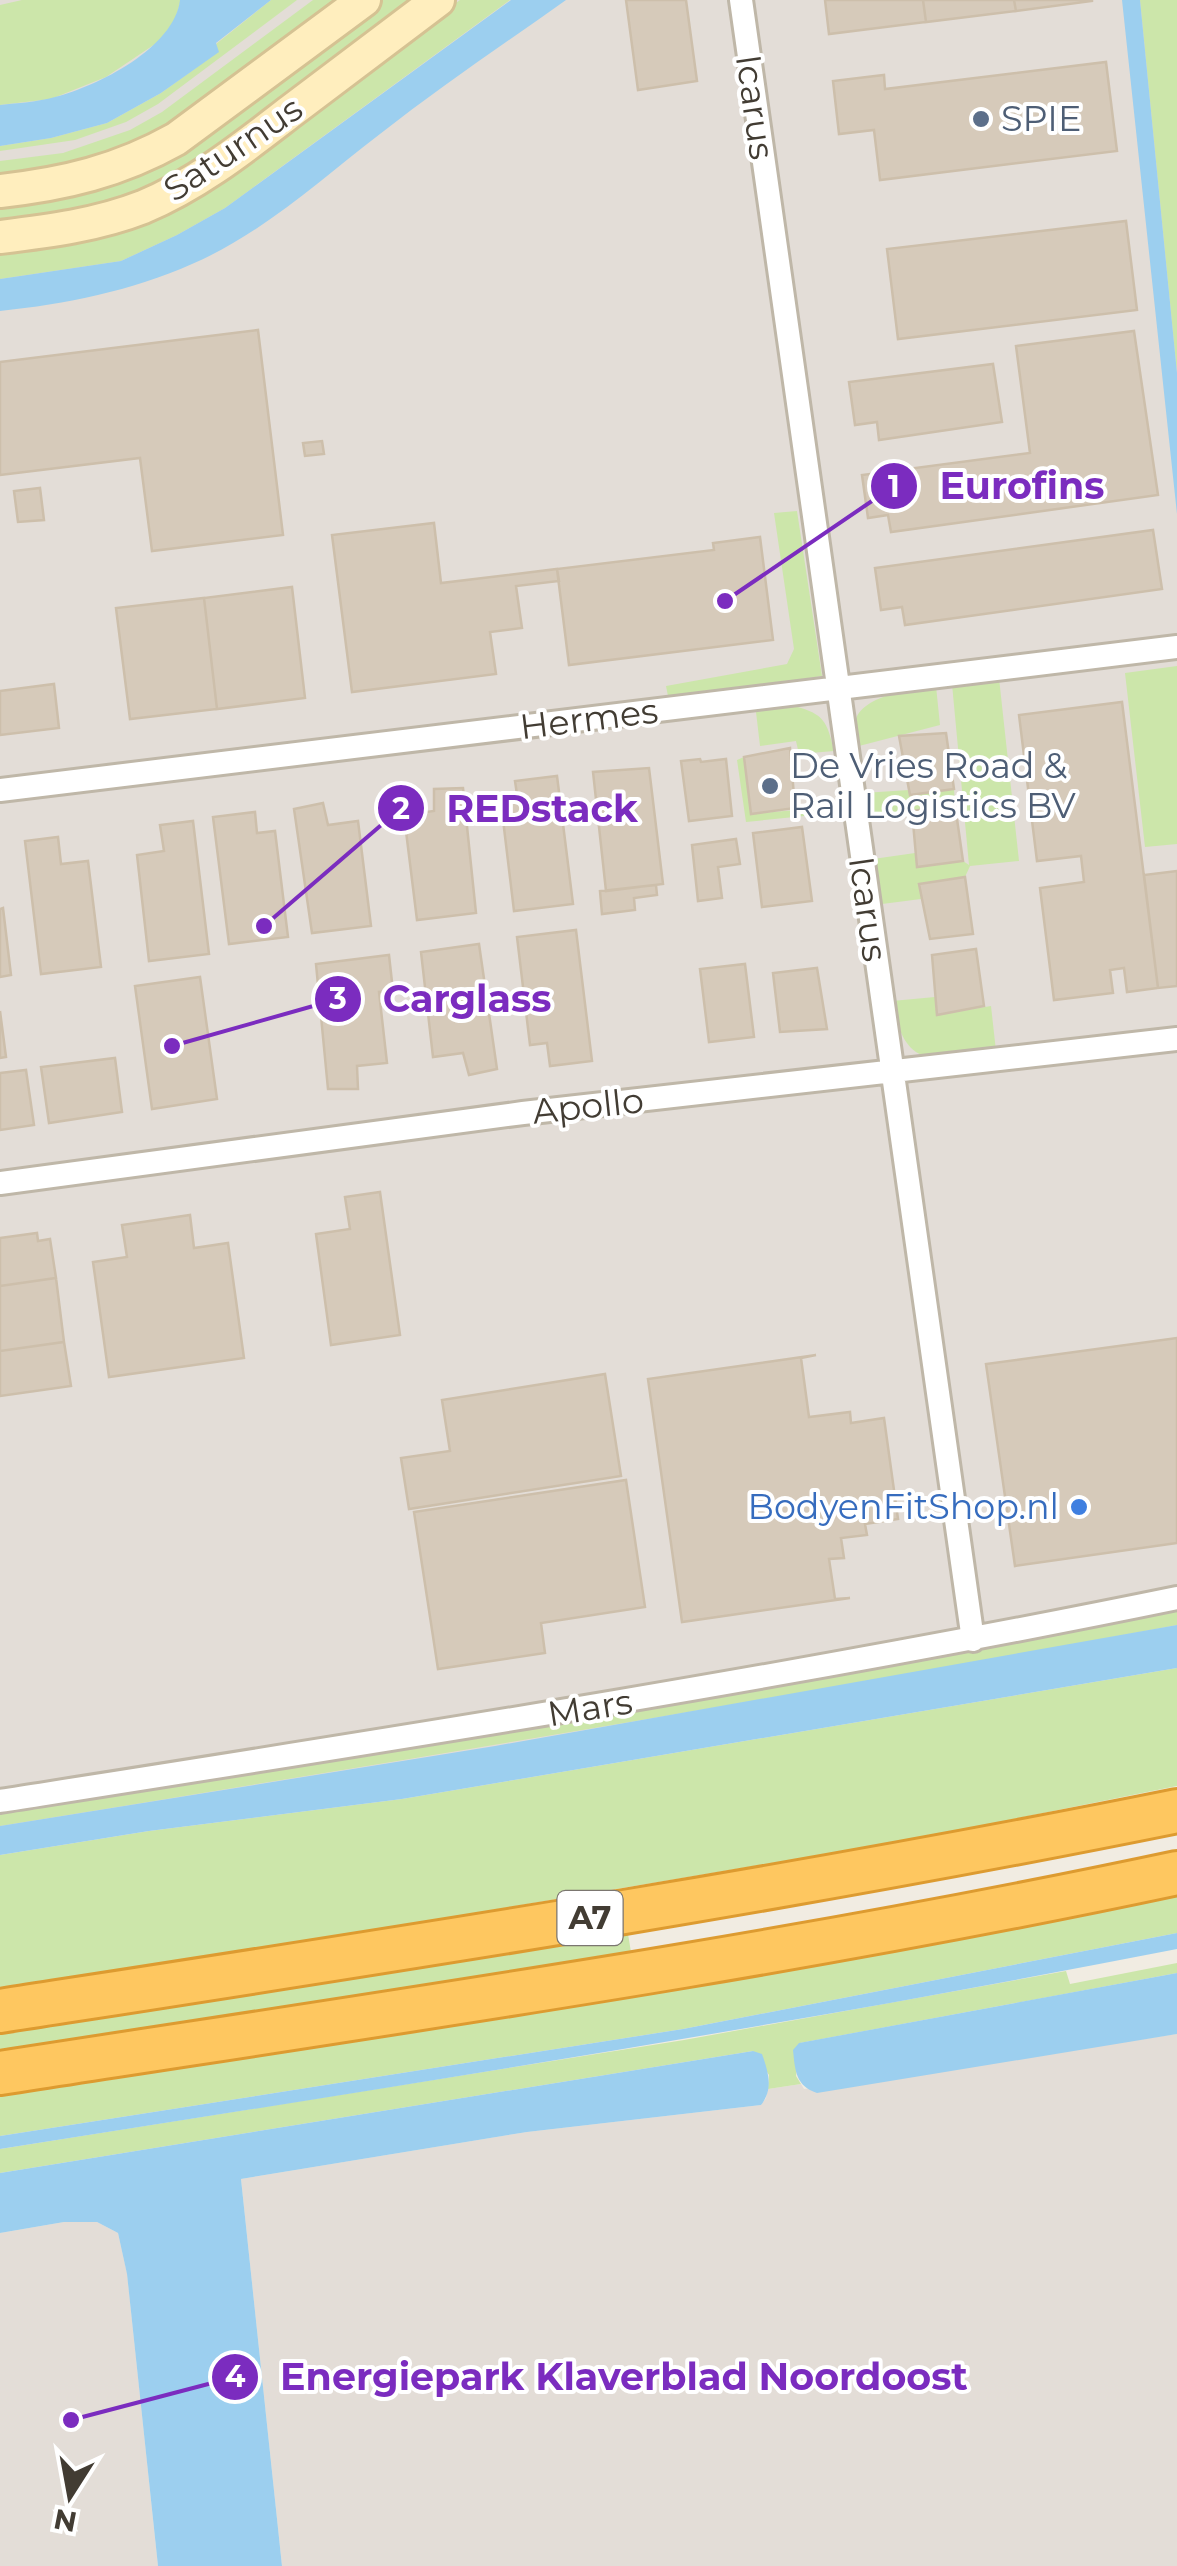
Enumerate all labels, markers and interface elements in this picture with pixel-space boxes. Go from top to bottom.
street label: Icarus [727,52,784,162]
street label: Saturnus [155,87,310,211]
place label: SPIE [1001,97,1081,140]
marker: SPIE [970,108,992,130]
callout: Eurofins [869,452,1124,520]
text: Eurofins [939,462,1105,509]
text: 1 [888,468,900,505]
street label: Hermes [517,689,660,748]
place label: De Vries Road & Rail Logistics BV [790,744,1076,827]
callout: REDstack [376,774,658,842]
marker: De Vries Road & Rail Logistics BV [759,775,781,797]
text: REDstack [446,785,639,832]
text: 2 [392,790,410,827]
street label: Icarus [840,854,897,964]
callout: Carglass [313,965,572,1033]
text: Carglass [383,975,551,1022]
text: 3 [328,980,347,1017]
street label: Apollo [530,1078,646,1133]
place label: BodyenFitShop.nl [748,1485,1059,1528]
marker: BodyenFitShop.nl [1068,1496,1090,1518]
street label: Mars [545,1680,635,1735]
road number: A7 [558,1891,622,1945]
callout: Energiepark Klaverblad Noordoost [210,2343,988,2411]
text: Energiepark Klaverblad Noordoost [280,2353,968,2400]
text: 4 [225,2358,246,2395]
north arrow [20,2446,120,2546]
text: N [51,2502,80,2539]

